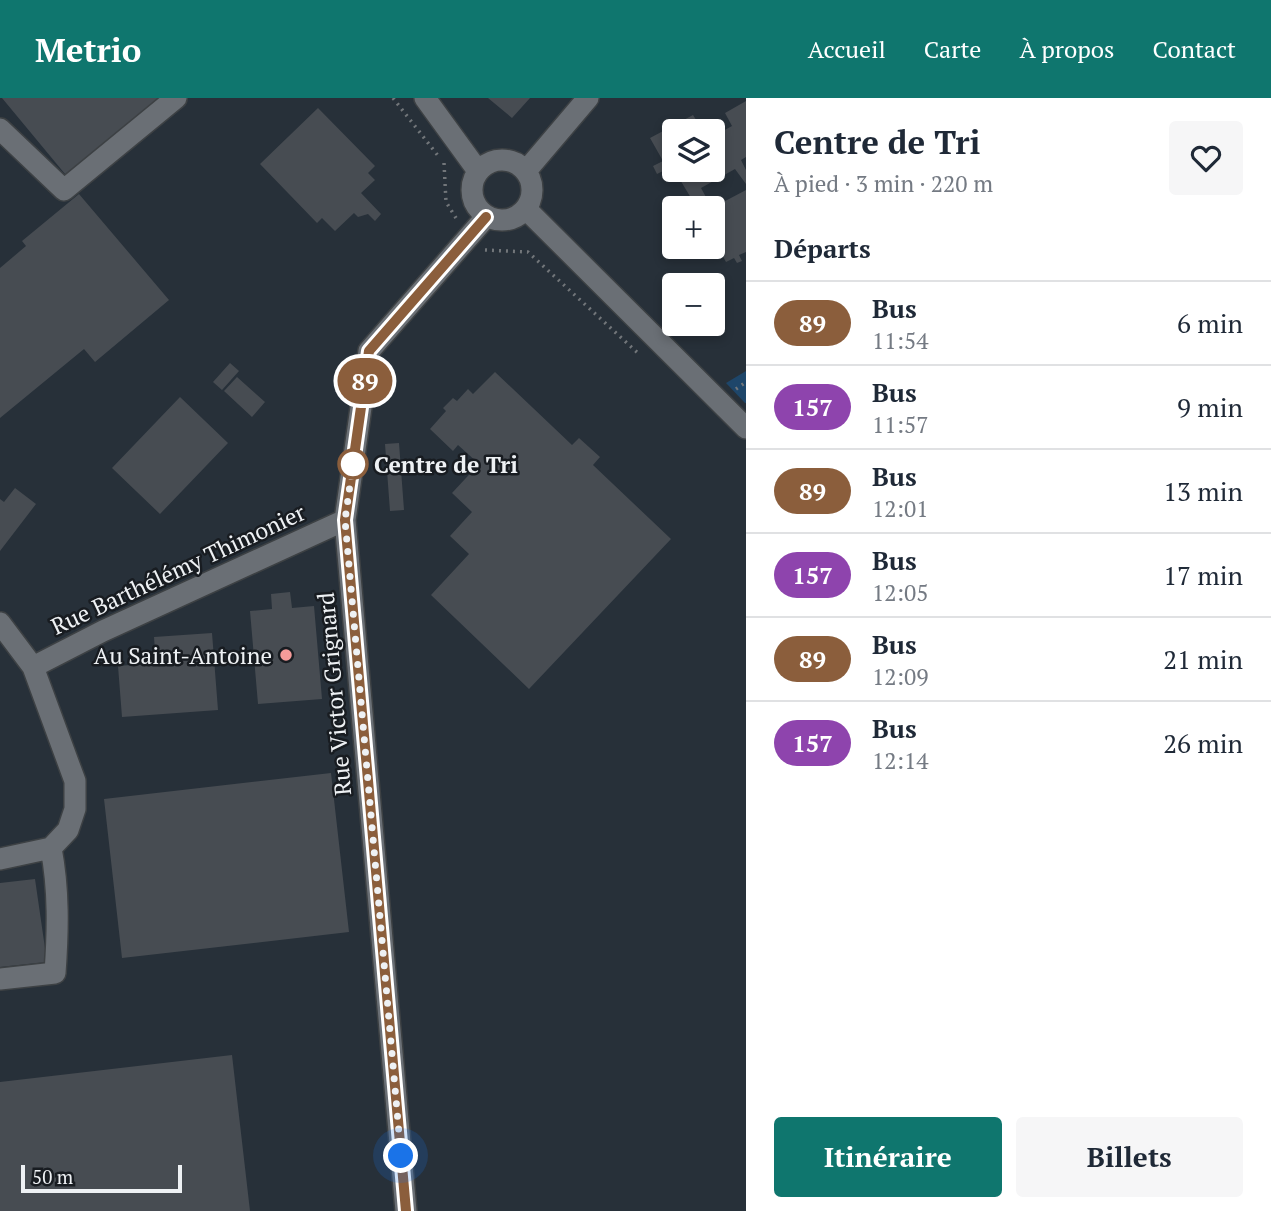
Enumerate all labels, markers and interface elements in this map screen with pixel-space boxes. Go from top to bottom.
text: Metrio [35,28,141,71]
text: Accueil [808,33,886,65]
text: Carte [924,33,981,65]
text: À propos [1019,33,1115,65]
text: Contact [1153,33,1236,65]
map controls [662,119,725,336]
button: layers [662,119,725,182]
text: Centre de Tri [774,120,980,163]
button: heart [1169,121,1243,195]
text: À pied · 3 min · 220 m [774,168,993,199]
button: + [662,196,725,259]
text: Départs [774,231,871,265]
button: − [662,273,725,336]
text: Bus [872,291,917,325]
text: 6 min [1177,306,1243,340]
text: 89 [799,307,826,339]
text: 11:54 [872,325,929,356]
line badge: 89 [334,358,396,404]
text: 89 [351,365,379,397]
text: Bus [872,375,917,409]
text: 9 min [1177,390,1243,424]
text: 157 [792,391,833,423]
text: 11:57 [872,409,929,440]
marker: Centre de Tri [338,449,368,479]
place label: Centre de Tri [374,449,518,480]
text: Bus [872,459,917,493]
text: 13 min [1163,474,1243,508]
text: 89 [799,475,826,507]
text: 12:01 [872,493,929,524]
street label: Rue Barthélémy Thimonier [46,496,310,642]
text: Bus [872,543,917,577]
text: 17 min [1163,558,1243,592]
text: 157 [792,559,833,591]
text: 12:05 [872,577,929,608]
street label: Rue Victor Grignard [310,591,358,797]
text: Bus [872,627,917,661]
place label: Au Saint-Antoine [94,640,272,671]
text: 21 min [1163,642,1243,676]
text: 89 [799,643,826,675]
marker: Au Saint-Antoine [278,647,294,663]
text: 12:09 [872,661,929,692]
text: Bus [872,711,917,745]
text: 26 min [1163,726,1243,760]
text: 157 [792,727,833,759]
text: 12:14 [872,745,929,776]
button: Itinéraire [774,1117,1002,1197]
button: Billets [1016,1117,1243,1197]
your location [383,1138,418,1173]
scale bar [21,1162,182,1194]
text: 50 m [32,1164,73,1189]

